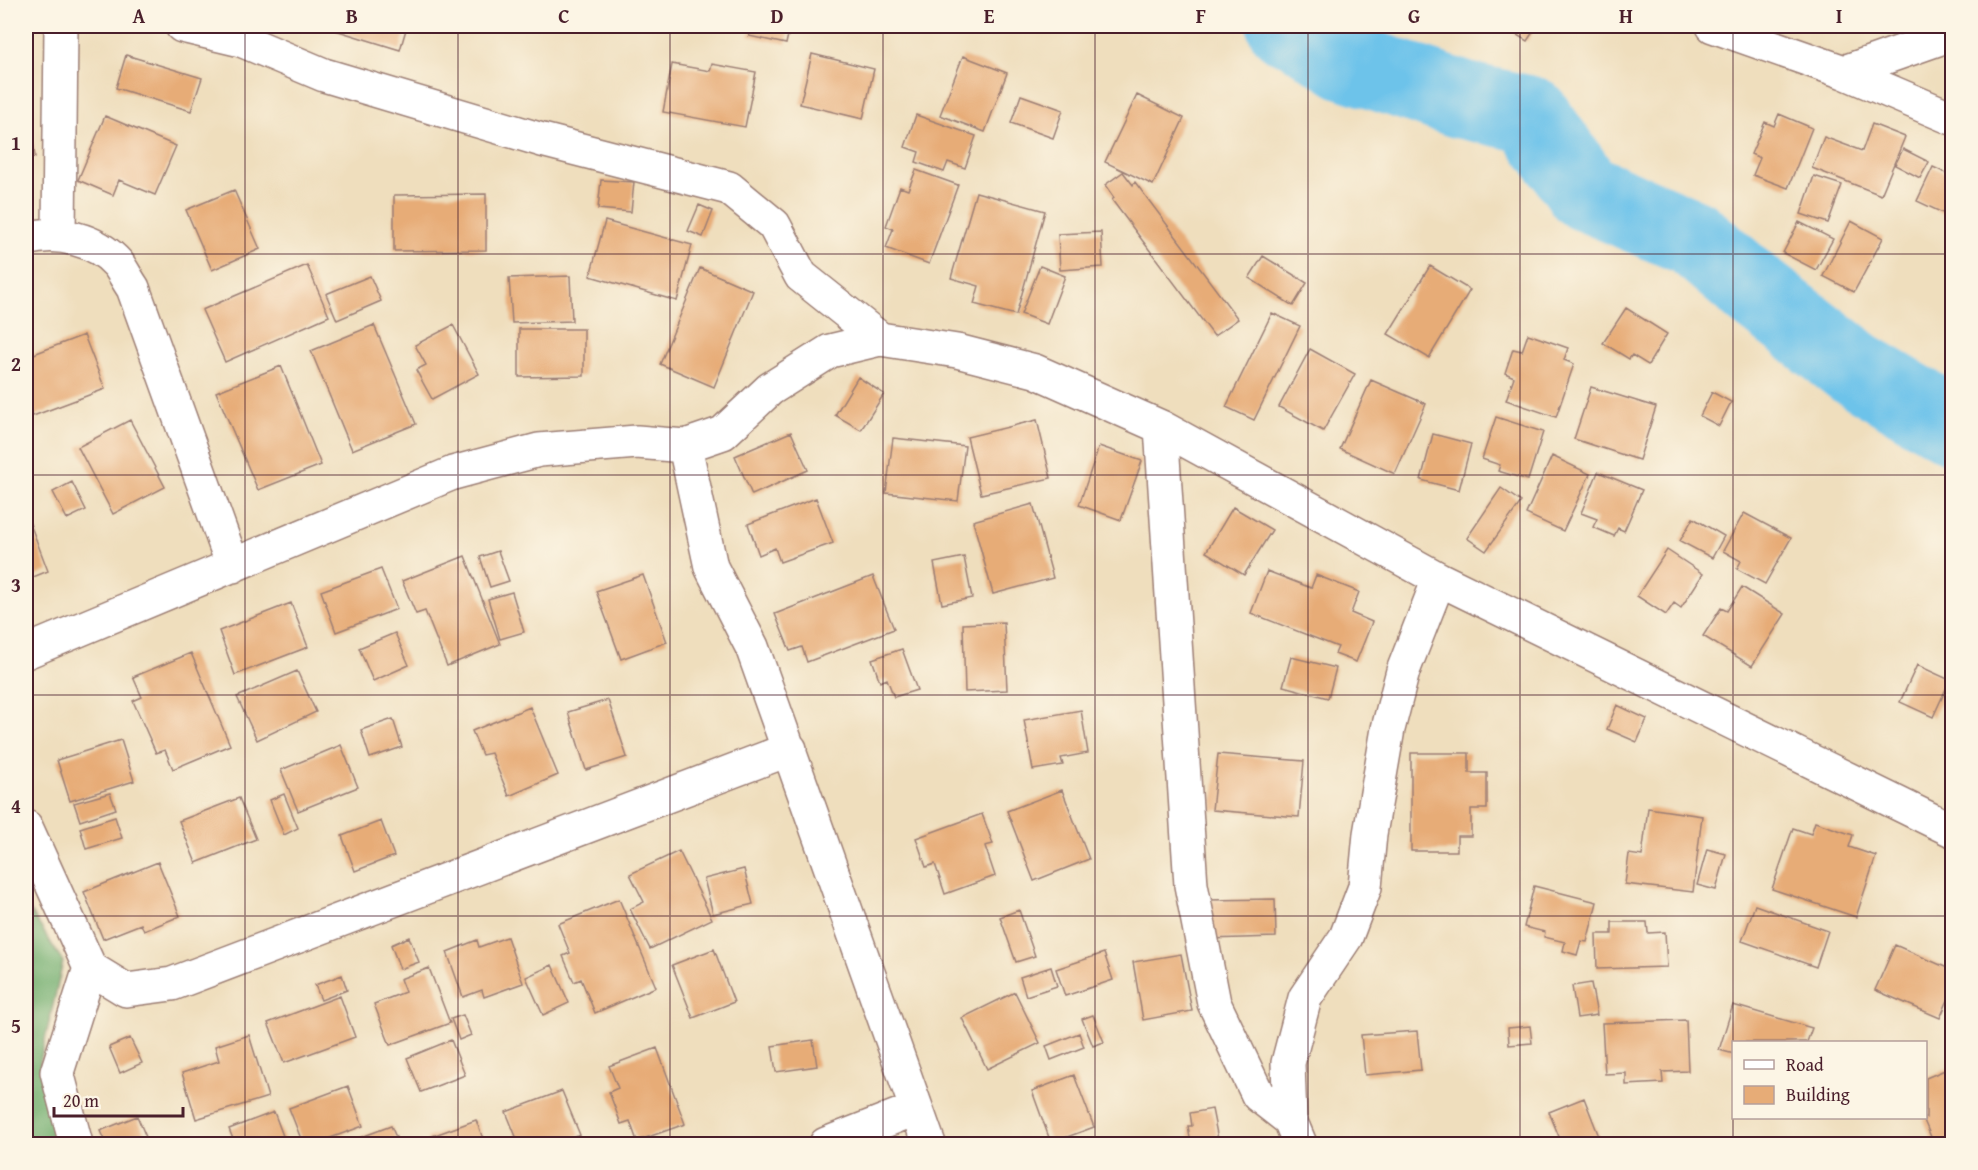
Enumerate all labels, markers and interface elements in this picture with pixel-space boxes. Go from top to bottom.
text: A [133,1,146,30]
text: B [346,1,358,30]
text: C [558,1,570,30]
text: D [770,1,784,30]
text: E [984,1,995,30]
text: F [1196,1,1206,30]
text: G [1408,1,1420,30]
text: H [1619,1,1633,30]
text: I [1836,1,1842,30]
text: 1 [11,128,21,157]
text: 2 [11,349,21,378]
text: 3 [11,570,21,599]
text: 4 [11,791,21,820]
text: 5 [11,1011,21,1040]
legend [1732,1041,1927,1119]
text: Road [1786,1051,1824,1078]
scale bar [54,1080,183,1118]
text: Building [1786,1081,1850,1108]
text: 20 m [63,1087,99,1114]

